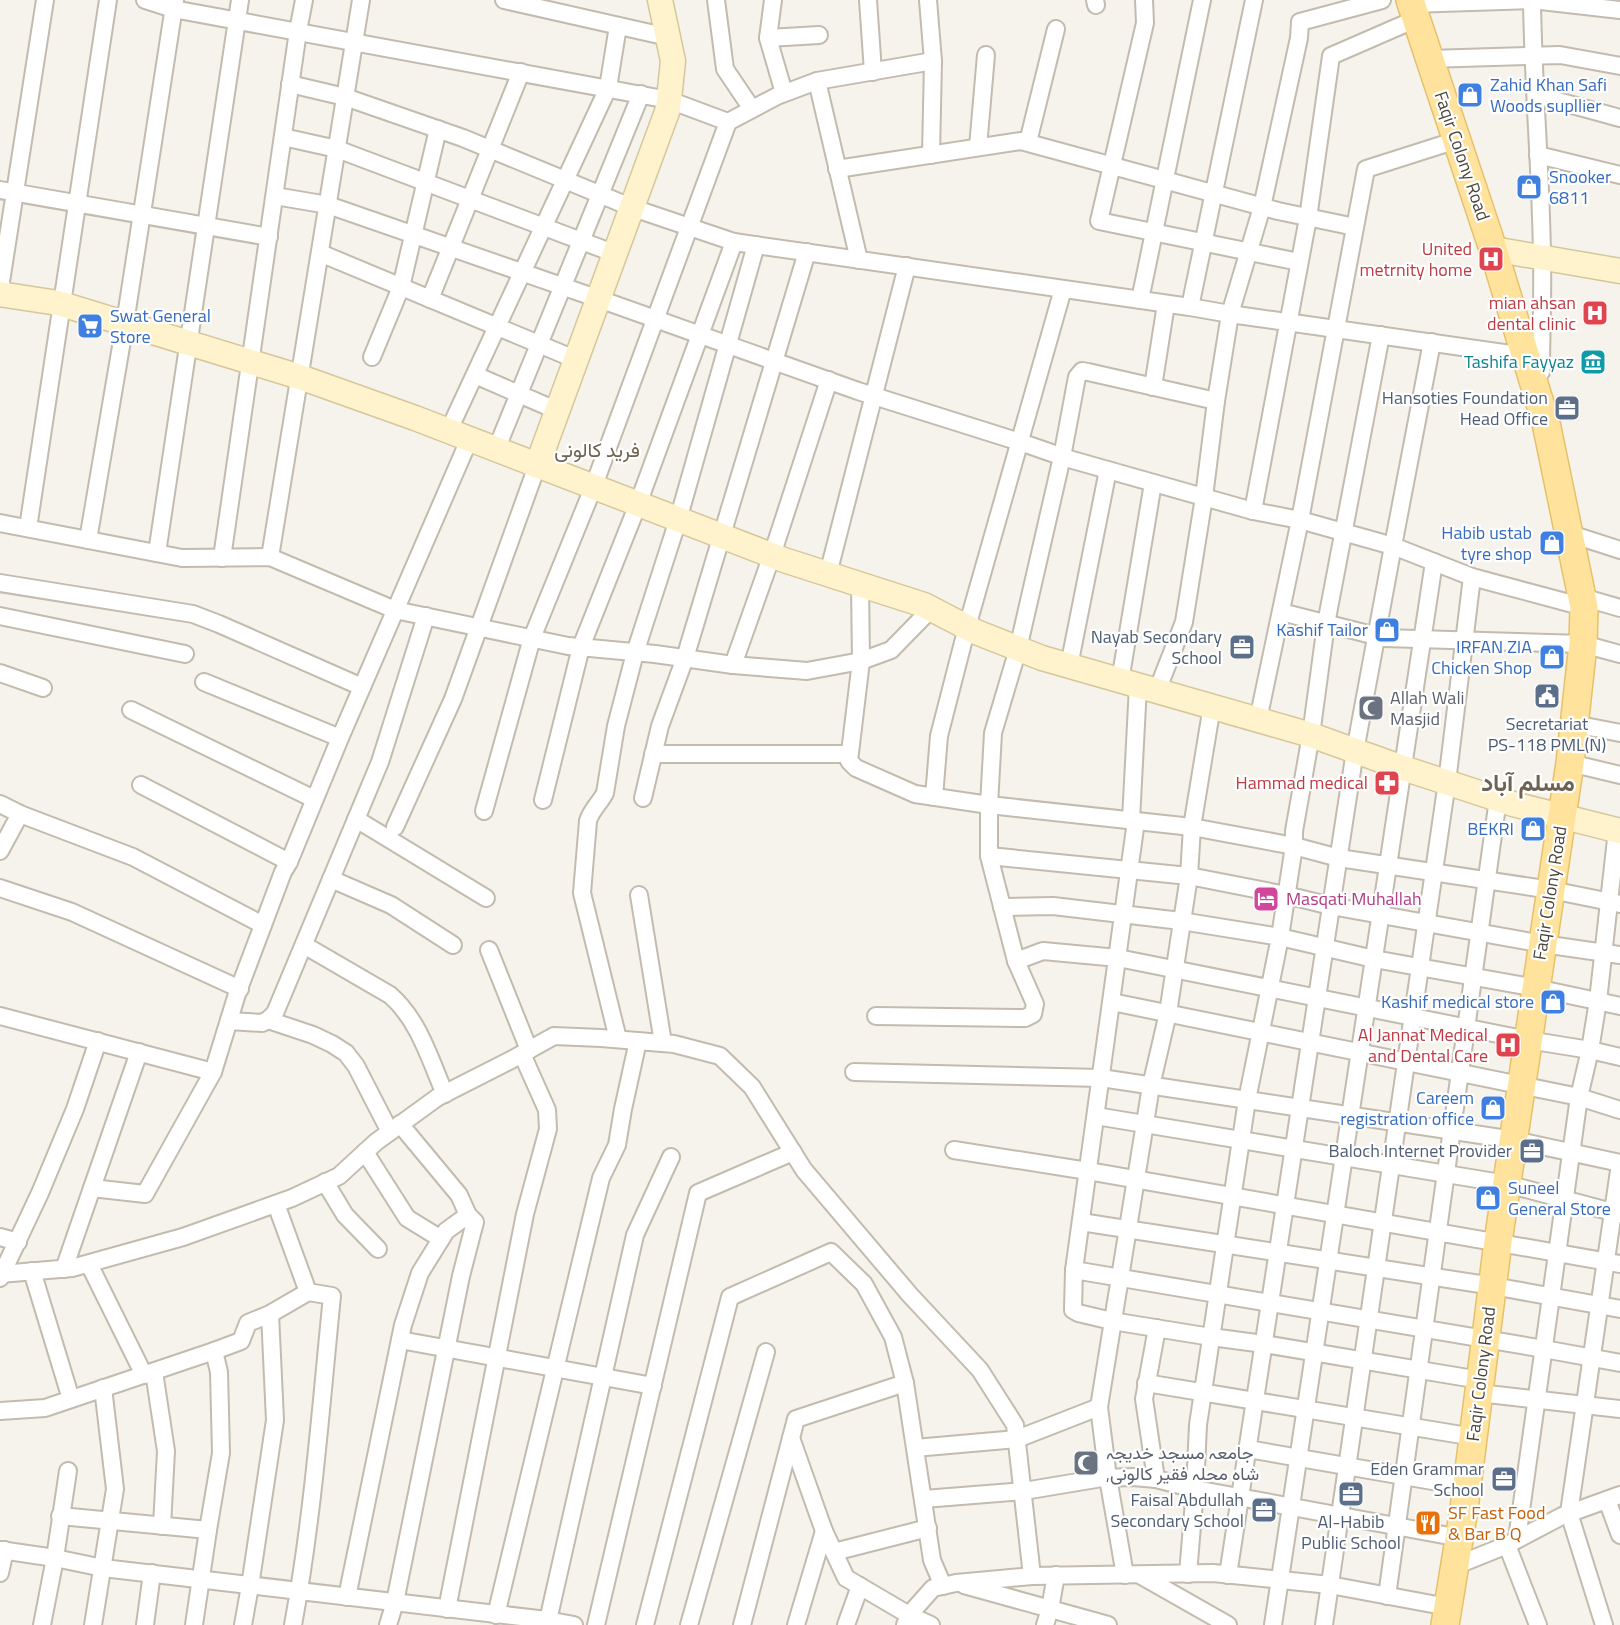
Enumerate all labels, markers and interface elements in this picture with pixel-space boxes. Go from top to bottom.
place label: Zahid Khan Safi Woods supllier [1490,71,1607,119]
shop icon: Zahid Khan Safi Woods supllier [1455,80,1485,110]
street label: Faqir Colony Road [1428,87,1497,224]
place label: Snooker 6811 [1549,163,1611,211]
shop icon: Snooker 6811 [1514,172,1544,202]
place label: United metrnity home [1359,235,1472,283]
hospital icon: United metrnity home [1476,244,1506,274]
place label: mian ahsan dental clinic [1487,289,1576,337]
hospital icon: mian ahsan dental clinic [1580,298,1610,328]
place label: Swat General Store [110,302,211,350]
supermarket icon: Swat General Store [75,311,105,341]
museum icon: Tashifa Fayyaz [1578,347,1608,377]
place label: Tashifa Fayyaz [1464,348,1574,375]
place label: Hansoties Foundation Head Office [1382,384,1548,432]
office icon: Hansoties Foundation Head Office [1552,393,1582,423]
district label: فرید کالونی [554,434,640,465]
place label: Habib ustab tyre shop [1441,519,1532,567]
shop icon: Habib ustab tyre shop [1537,528,1567,558]
shop icon: Kashif Tailor [1372,615,1402,645]
place label: Kashif Tailor [1276,616,1368,643]
place label: Nayab Secondary School [1091,623,1222,671]
office icon: Nayab Secondary School [1227,632,1257,662]
place label: IRFAN ZIA Chicken Shop [1431,633,1532,681]
shop icon: IRFAN ZIA Chicken Shop [1537,642,1567,672]
public building icon: Secretariat PS-118 PML(N) [1532,681,1562,711]
place label: Allah Wali Masjid [1390,684,1464,732]
mosque icon: Allah Wali Masjid [1356,693,1386,723]
place label: Secretariat PS-118 PML(N) [1488,710,1606,758]
district label: مسلم آباد [1481,764,1575,800]
pharmacy icon: Hammad medical [1372,768,1402,798]
place label: Hammad medical [1236,769,1368,796]
shop icon: BEKRI [1518,814,1548,844]
place label: BEKRI [1467,815,1514,842]
street label: Faqir Colony Road [1526,824,1573,962]
hotel icon: Masqati Muhallah [1251,884,1281,914]
place label: Masqati Muhallah [1286,885,1422,912]
shop icon: Kashif medical store [1538,987,1568,1017]
place label: Kashif medical store [1381,988,1534,1015]
place label: Al Jannat Medical and Dental Care [1358,1021,1488,1069]
hospital icon: Al Jannat Medical and Dental Care [1493,1030,1523,1060]
place label: Careem registration office [1340,1084,1474,1132]
shop icon: Careem registration office [1478,1093,1508,1123]
office icon: Baloch Internet Provider [1517,1136,1547,1166]
place label: Baloch Internet Provider [1329,1137,1512,1164]
place label: Suneel General Store [1508,1174,1611,1222]
shop icon: Suneel General Store [1473,1183,1503,1213]
street label: Faqir Colony Road [1459,1305,1502,1443]
place label: جامعہ مسجد خدیجہ ,شاہ محلہ فقیر کالونی [1106,1439,1259,1487]
mosque icon: جامعہ مسجد خدیجہ ,شاہ محلہ فقیر کالونی [1071,1448,1101,1478]
place label: Eden Grammar School [1370,1455,1484,1503]
office icon: Eden Grammar School [1489,1464,1519,1494]
office icon: Al-Habib Public School [1336,1479,1366,1509]
place label: Faisal Abdullah Secondary School [1110,1486,1244,1534]
office icon: Faisal Abdullah Secondary School [1249,1495,1279,1525]
place label: SF Fast Food & Bar B Q [1448,1499,1545,1547]
place label: Al-Habib Public School [1301,1508,1401,1556]
restaurant icon: SF Fast Food & Bar B Q [1413,1508,1443,1538]

